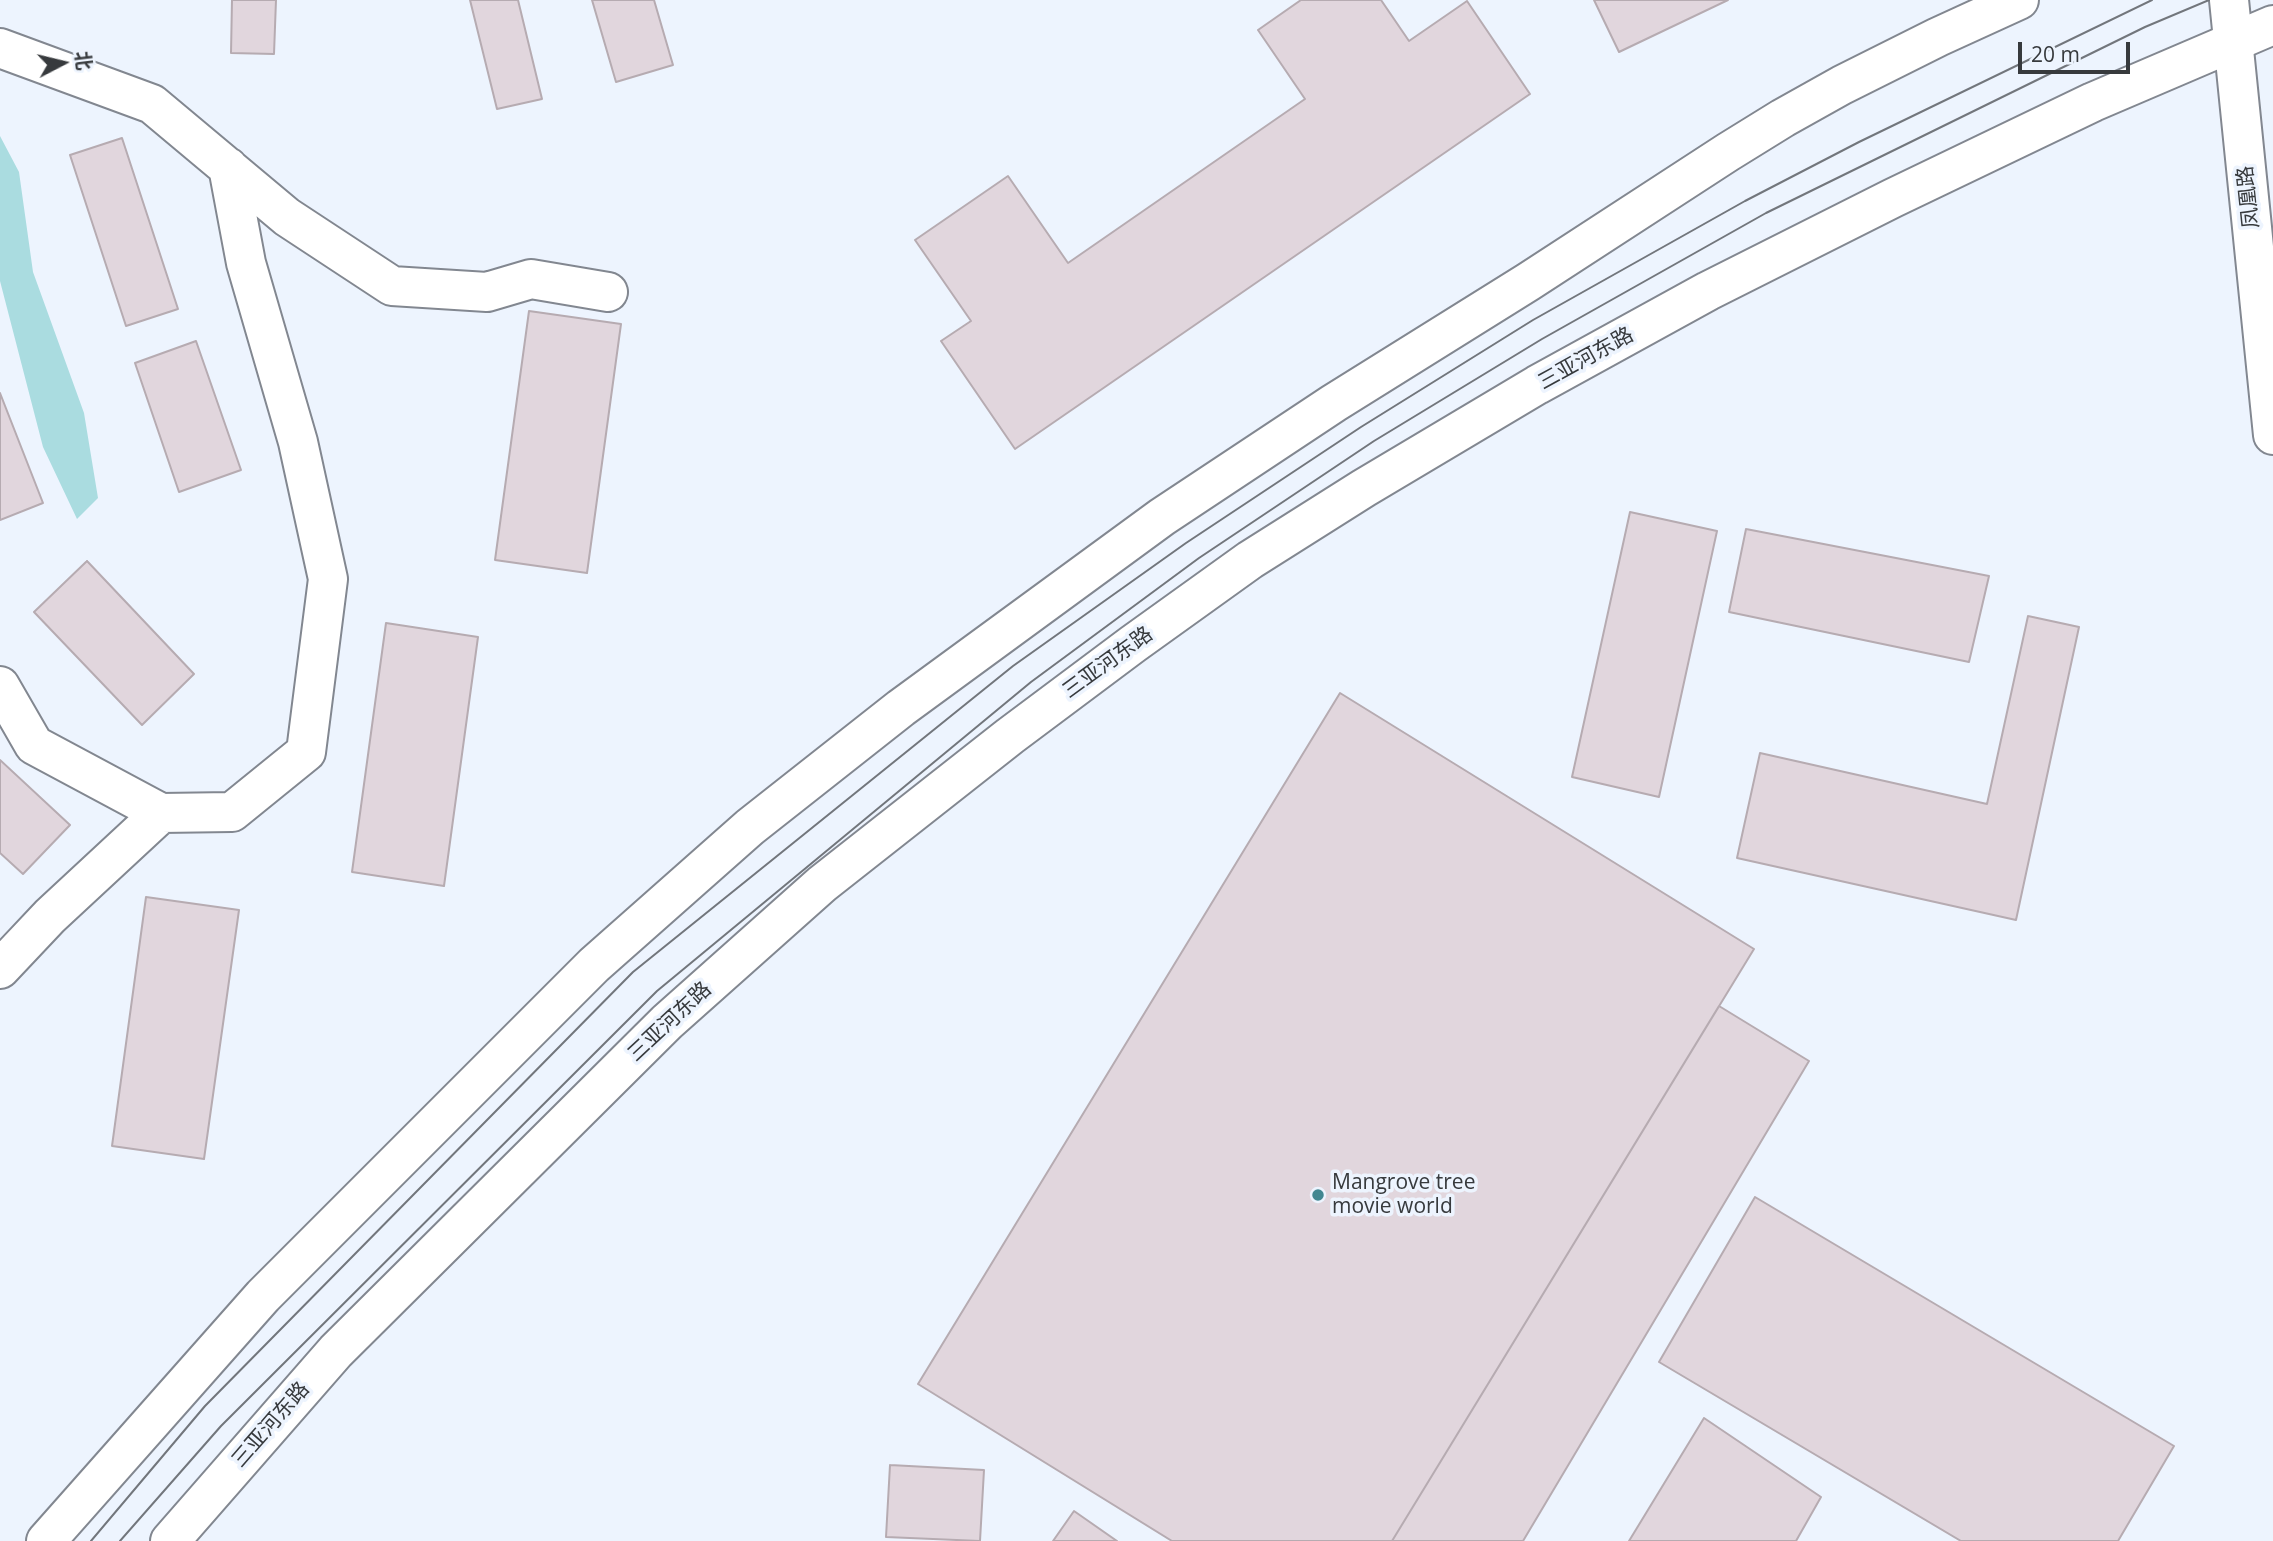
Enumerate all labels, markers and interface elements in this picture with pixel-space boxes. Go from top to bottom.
north arrow [28,28,98,98]
scale bar [2021,28,2133,72]
text: 20 m [2031,40,2080,68]
text: 北 [70,49,98,71]
street label: 凤凰路 [2233,164,2265,230]
street label: 三亚河东路 [1534,323,1638,395]
street label: 三亚河东路 [1058,622,1158,704]
street label: 三亚河东路 [623,977,717,1067]
place label: Mangrove tree movie world [1332,1170,1475,1220]
marker: Mangrove tree movie world [1310,1187,1326,1203]
street label: 三亚河东路 [227,1377,315,1473]

